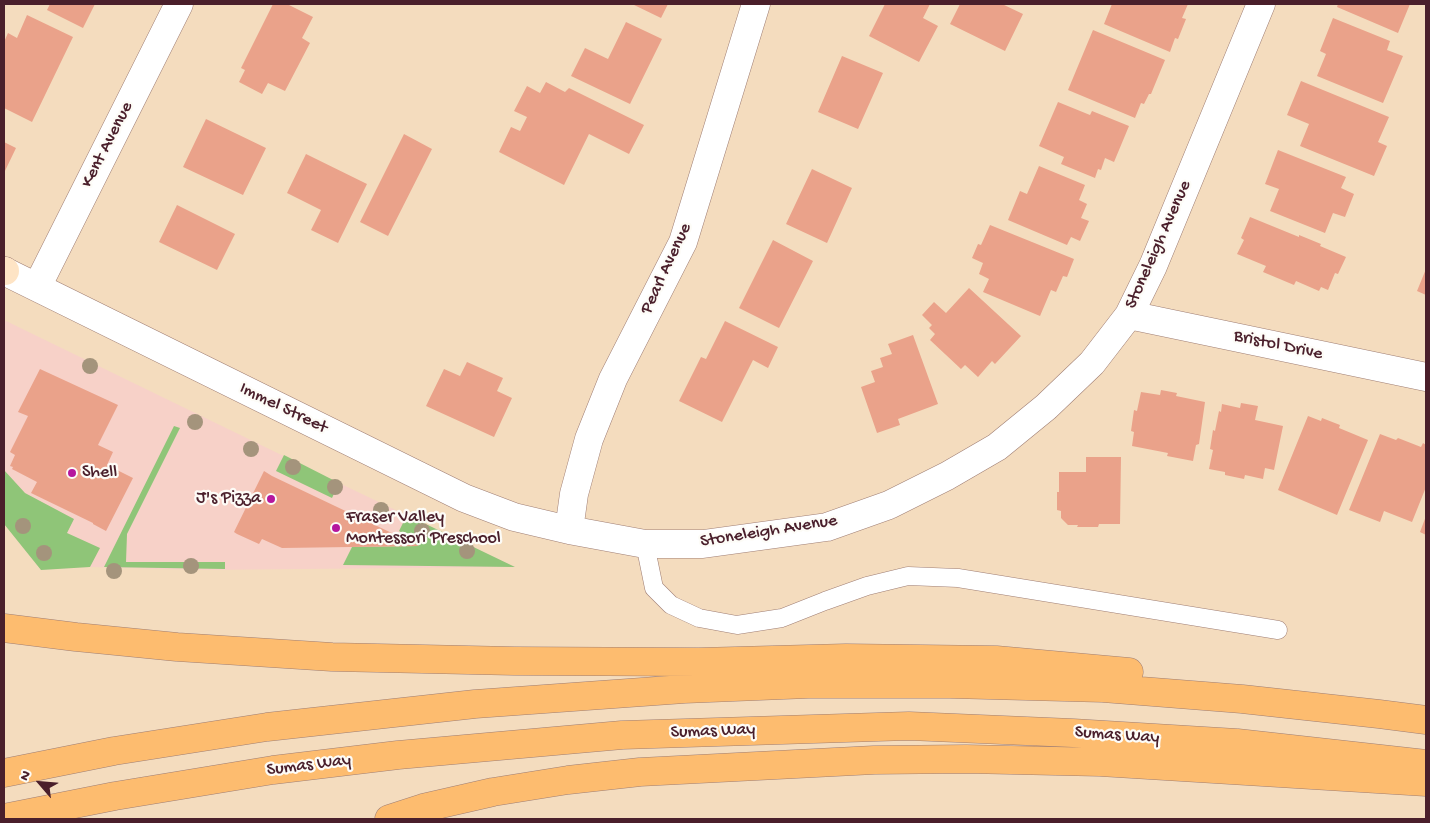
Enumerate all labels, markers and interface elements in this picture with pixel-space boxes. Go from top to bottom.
street label: Kent Avenue [77,98,139,192]
street label: Stoneleigh Avenue [1121,177,1197,313]
street label: Pearl Avenue [637,220,697,318]
street label: Bristol Drive [1232,326,1324,366]
street label: Immel Street [235,378,331,440]
place label: Shell [82,462,117,484]
marker: Shell [66,467,78,479]
place label: J's Pizza [196,488,261,510]
marker: J's Pizza [265,493,277,505]
place label: Fraser Valley Montessori Preschool [346,507,501,550]
street label: Stoneleigh Avenue [699,511,839,553]
marker: Fraser Valley Montessori Preschool [330,522,342,534]
street label: Sumas Way [670,720,756,744]
street label: Sumas Way [1074,722,1160,750]
street label: Sumas Way [266,750,352,782]
north arrow [15,758,65,808]
text: N [17,768,36,784]

